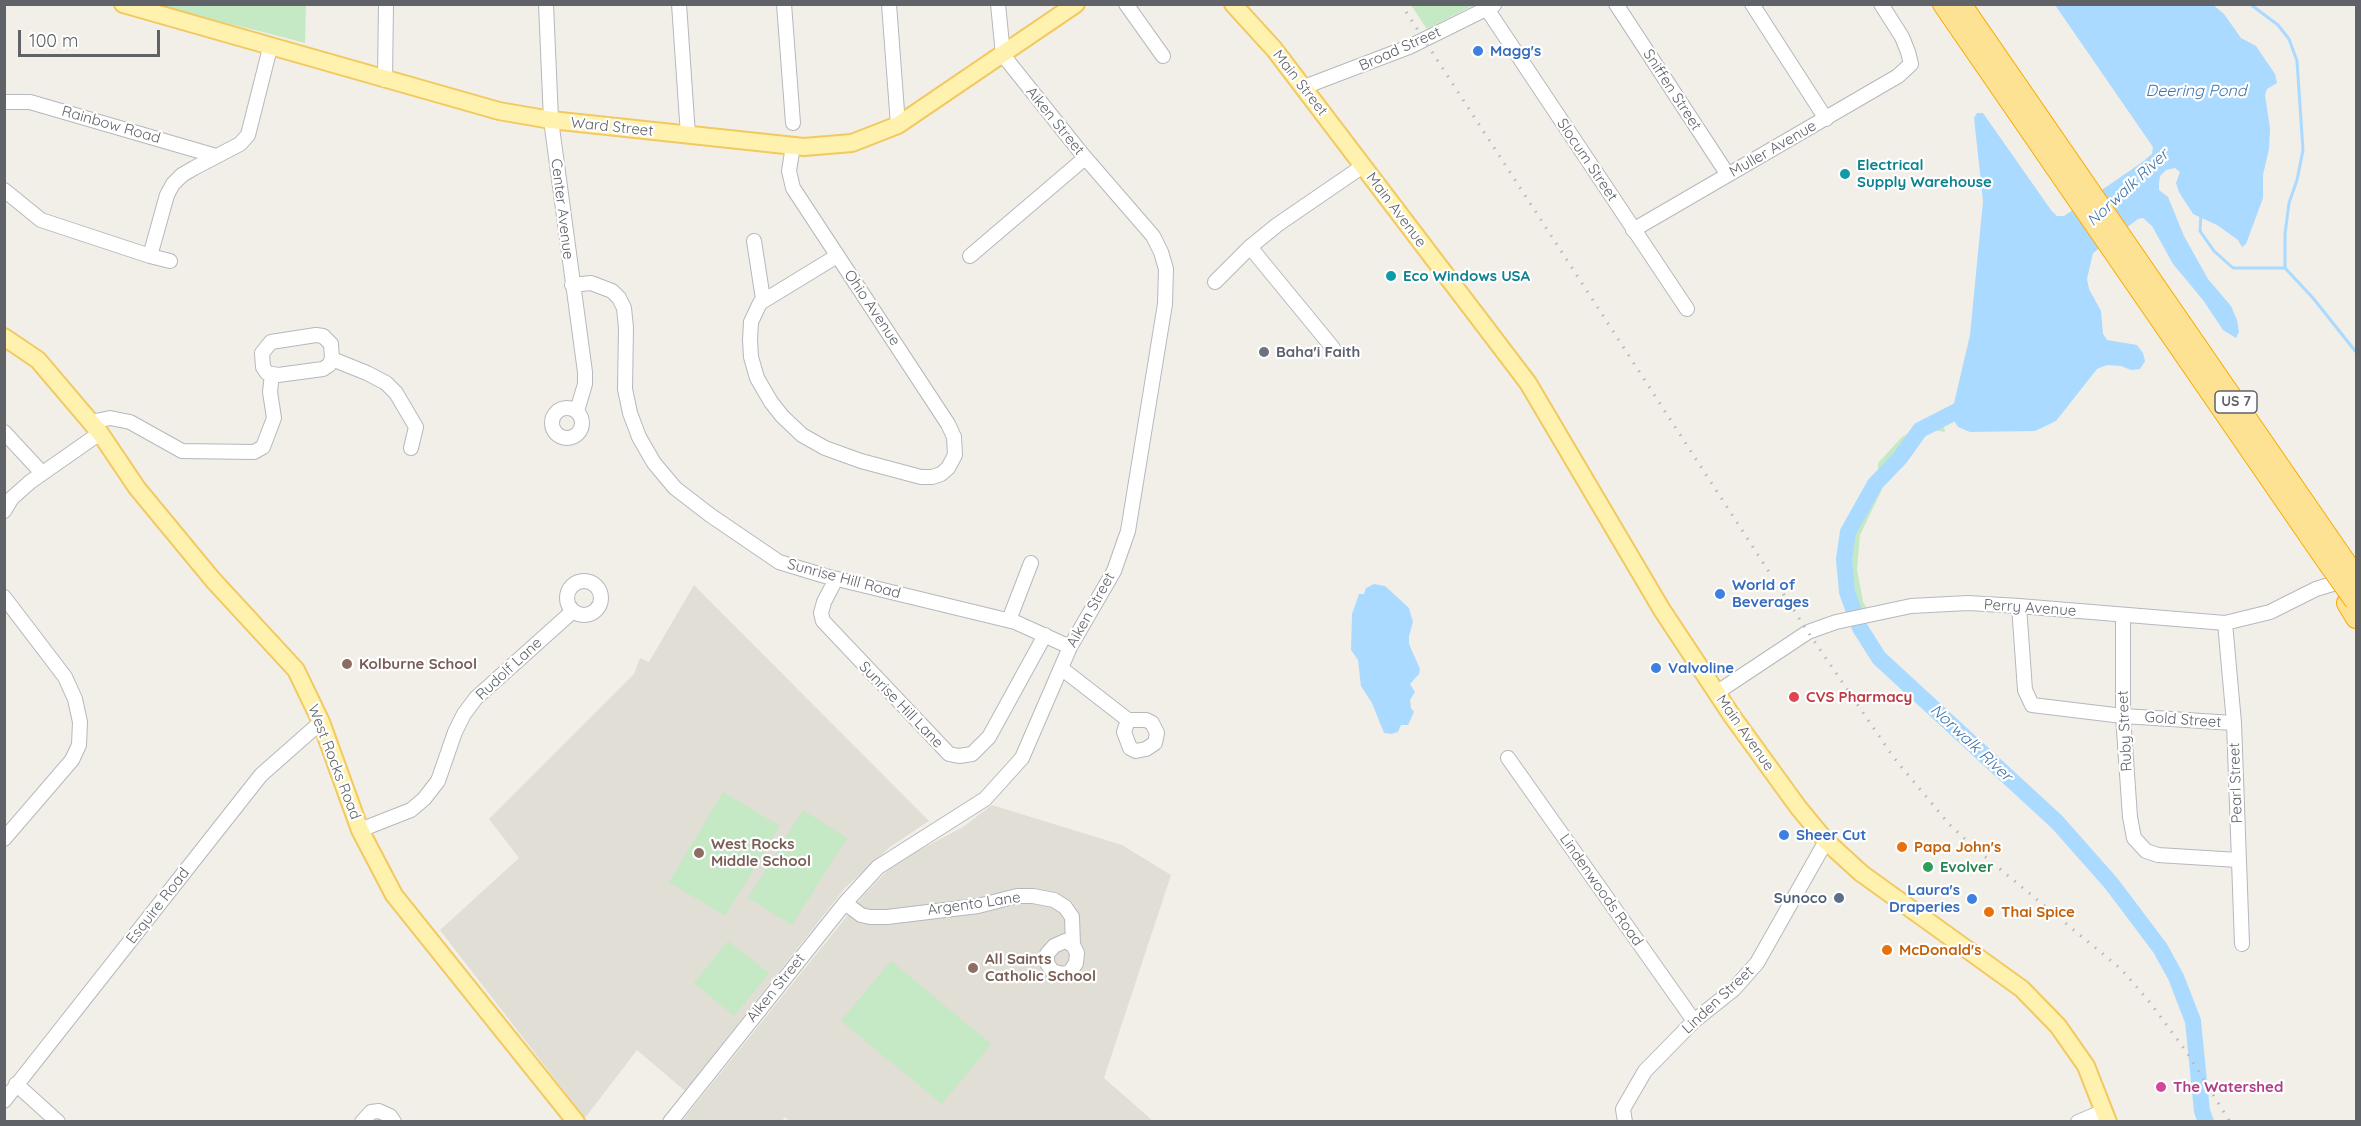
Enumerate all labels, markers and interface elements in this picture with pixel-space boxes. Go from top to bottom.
scale bar [21,18,164,56]
street label: Broad Street [1356,23,1444,75]
text: 100 m [29,29,78,52]
place label: Magg's [1490,42,1541,60]
marker: Magg's [1471,44,1485,58]
street label: Sniffen Street [1639,46,1705,134]
street label: Main Street [1269,47,1331,119]
water label: Deering Pond [2146,81,2246,101]
street label: Aiken Street [1022,83,1088,159]
street label: Rainbow Road [60,102,162,148]
street label: Ward Street [570,114,654,140]
street label: Slocum Street [1553,115,1621,205]
street label: Muller Avenue [1726,117,1820,181]
water label: Norwalk River [2083,145,2173,231]
place label: Electrical Supply Warehouse [1857,156,1992,191]
street label: Center Avenue [547,157,577,261]
marker: Electrical Supply Warehouse [1838,167,1852,181]
street label: Main Avenue [1362,169,1430,251]
street label: Ohio Avenue [840,267,904,349]
place label: Eco Windows USA [1403,267,1530,285]
marker: Eco Windows USA [1384,269,1398,283]
place label: Baha'i Faith [1276,343,1360,361]
marker: Baha'i Faith [1257,345,1271,359]
road number: US 7 [2215,391,2257,413]
street label: Sunrise Hill Road [785,555,903,603]
street label: Aiken Street [1063,569,1119,651]
place label: World of Beverages [1732,576,1809,611]
marker: World of Beverages [1713,587,1727,601]
street label: Perry Avenue [1983,596,2077,620]
street label: Rudolf Lane [472,634,546,704]
place label: Kolburne School [359,655,477,673]
marker: Kolburne School [340,657,354,671]
street label: Sunrise Hill Lane [855,658,947,752]
place label: Valvoline [1668,659,1734,677]
marker: Valvoline [1649,661,1663,675]
place label: CVS Pharmacy [1806,688,1912,706]
marker: CVS Pharmacy [1787,690,1801,704]
street label: Ruby Street [2114,690,2136,772]
street label: Main Avenue [1712,691,1778,775]
water label: Norwalk River [1926,700,2016,786]
street label: West Rocks Road [304,702,364,822]
street label: Gold Street [2144,708,2222,732]
street label: Pearl Street [2226,742,2246,824]
place label: Sheer Cut [1796,826,1866,844]
marker: Sheer Cut [1777,828,1791,842]
street label: Lindenwoods Road [1556,830,1646,950]
place label: West Rocks Middle School [711,835,811,870]
place label: Papa John's [1914,838,2001,856]
marker: Papa John's [1895,840,1909,854]
marker: West Rocks Middle School [692,846,706,860]
place label: Evolver [1940,858,1993,876]
marker: Evolver [1921,860,1935,874]
street label: Esquire Road [123,864,193,948]
place label: Laura's Draperies [1889,881,1960,916]
street label: Argento Lane [926,889,1022,919]
place label: Sunoco [1774,889,1827,907]
marker: Sunoco [1832,891,1846,905]
marker: Laura's Draperies [1965,892,1979,906]
place label: Thai Spice [2001,903,2075,921]
marker: Thai Spice [1982,905,1996,919]
place label: McDonald's [1899,941,1981,959]
marker: McDonald's [1880,943,1894,957]
street label: Aiken Street [743,950,809,1026]
place label: All Saints Catholic School [985,950,1096,985]
marker: All Saints Catholic School [966,961,980,975]
street label: Linden Street [1679,962,1757,1038]
place label: The Watershed [2173,1078,2283,1096]
marker: The Watershed [2154,1080,2168,1094]

